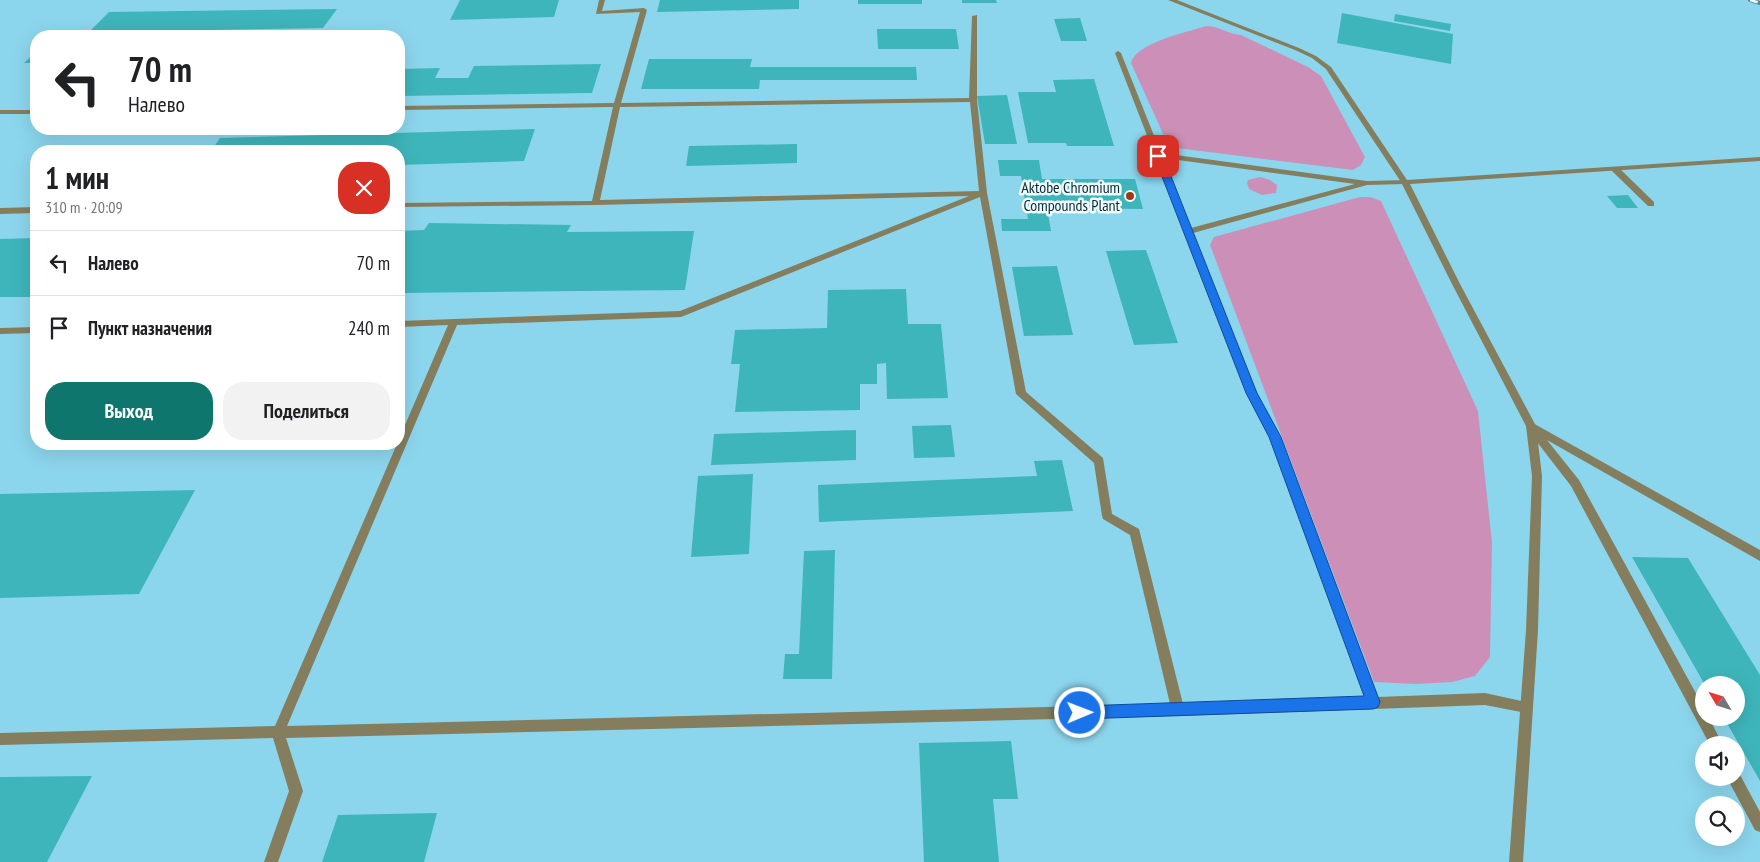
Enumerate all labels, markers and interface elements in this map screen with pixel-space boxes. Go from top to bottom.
text: 70 m [128,46,192,92]
icon: left [45,50,110,115]
text: Налево [128,90,185,118]
pin [1137,135,1179,177]
icon: arrive [1144,142,1172,170]
text: 1 мин [45,158,109,197]
button: close [338,162,390,214]
place label: Aktobe Chromium Compounds Plant [1021,177,1121,215]
marker: Aktobe Chromium Compounds Plant [1124,190,1136,202]
text: 310 m · 20:09 [45,197,123,217]
icon: left [45,249,73,277]
text: Налево [88,251,139,275]
text: 70 m [357,251,390,275]
icon: arrive [45,314,73,342]
text: Пункт назначения [88,316,212,340]
text: 240 m [348,316,390,340]
button: Выход [45,382,213,440]
button: Поделиться [223,382,390,440]
north arrow [1695,676,1745,726]
map controls [1695,676,1745,846]
position arrow [1053,686,1105,738]
button: sound [1695,736,1745,786]
button: search [1695,796,1745,846]

